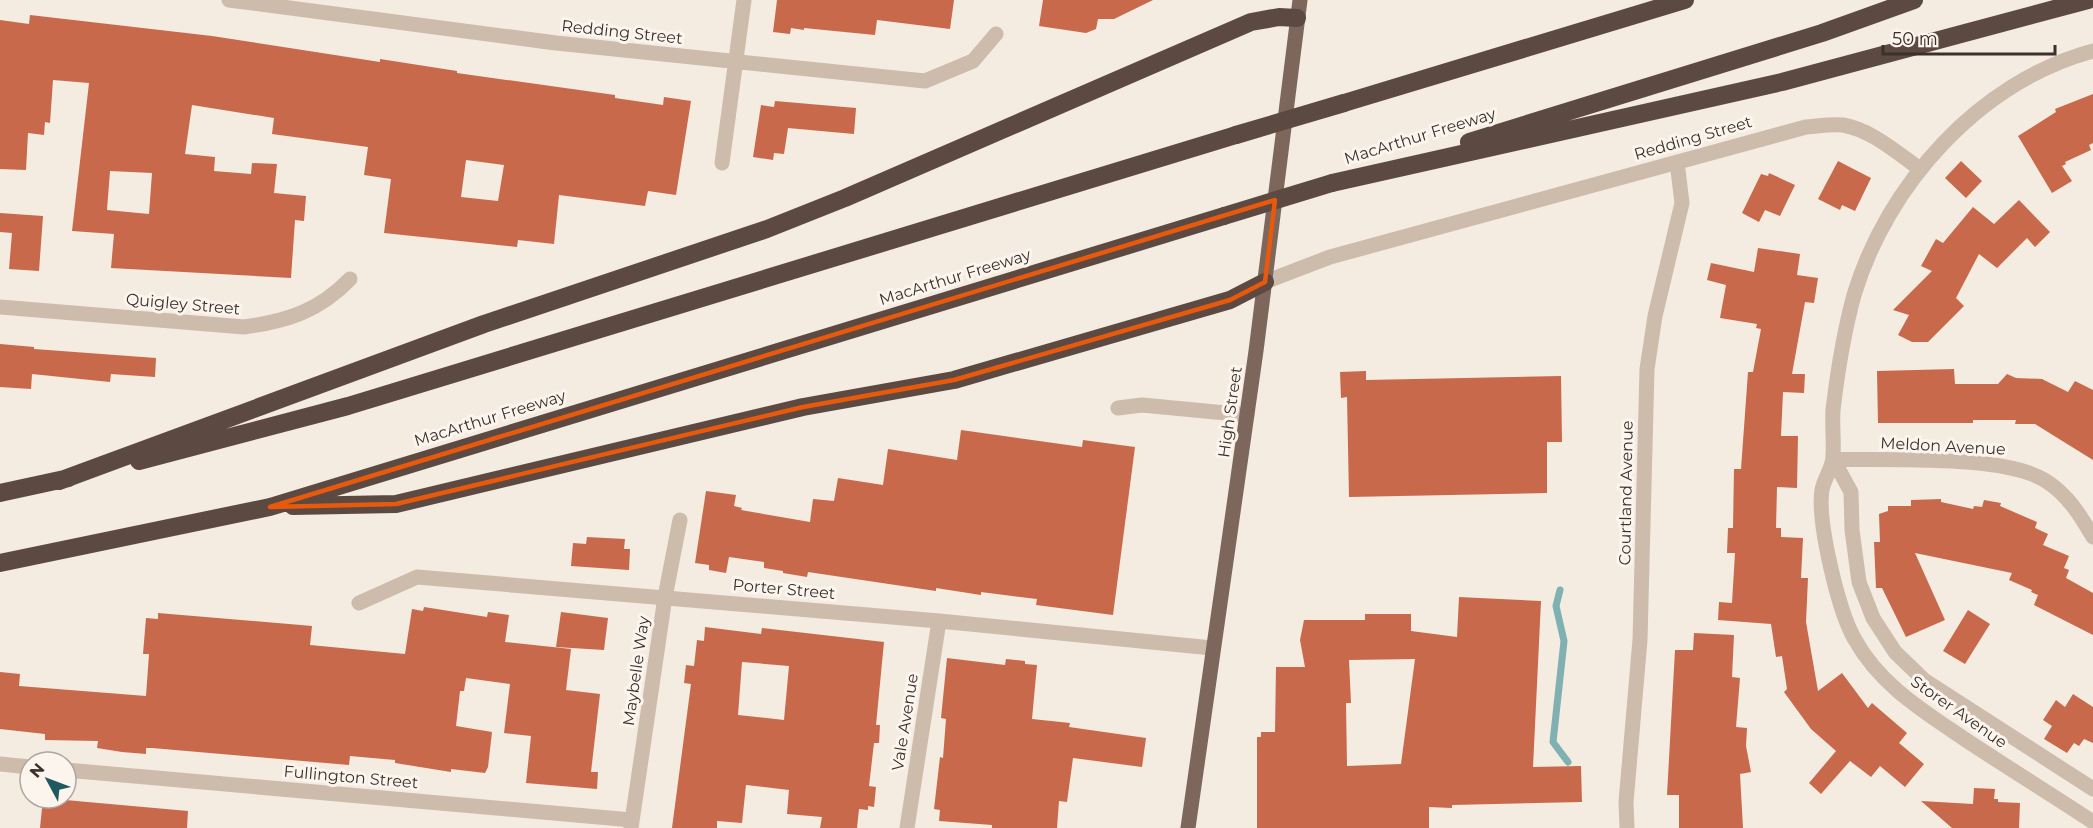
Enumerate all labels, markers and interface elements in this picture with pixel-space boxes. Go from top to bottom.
street label: Redding Street [561,16,684,48]
scale bar [1883,18,2056,56]
text: 50 m [1892,28,1938,50]
street label: MacArthur Freeway [1342,104,1498,168]
street label: Redding Street [1632,112,1755,164]
street label: MacArthur Freeway [877,245,1033,309]
street label: Quigley Street [125,290,241,318]
street label: High Street [1214,365,1246,459]
street label: MacArthur Freeway [412,386,568,450]
street label: Courtland Avenue [1615,420,1637,566]
street label: Meldon Avenue [1880,433,2006,459]
street label: Porter Street [732,575,837,603]
street label: Maybelle Way [619,615,653,727]
street label: Vale Avenue [888,672,922,772]
street label: Storer Avenue [1907,672,2011,752]
north arrow [18,750,78,810]
text: N [26,759,48,782]
street label: Fullington Street [283,762,420,792]

